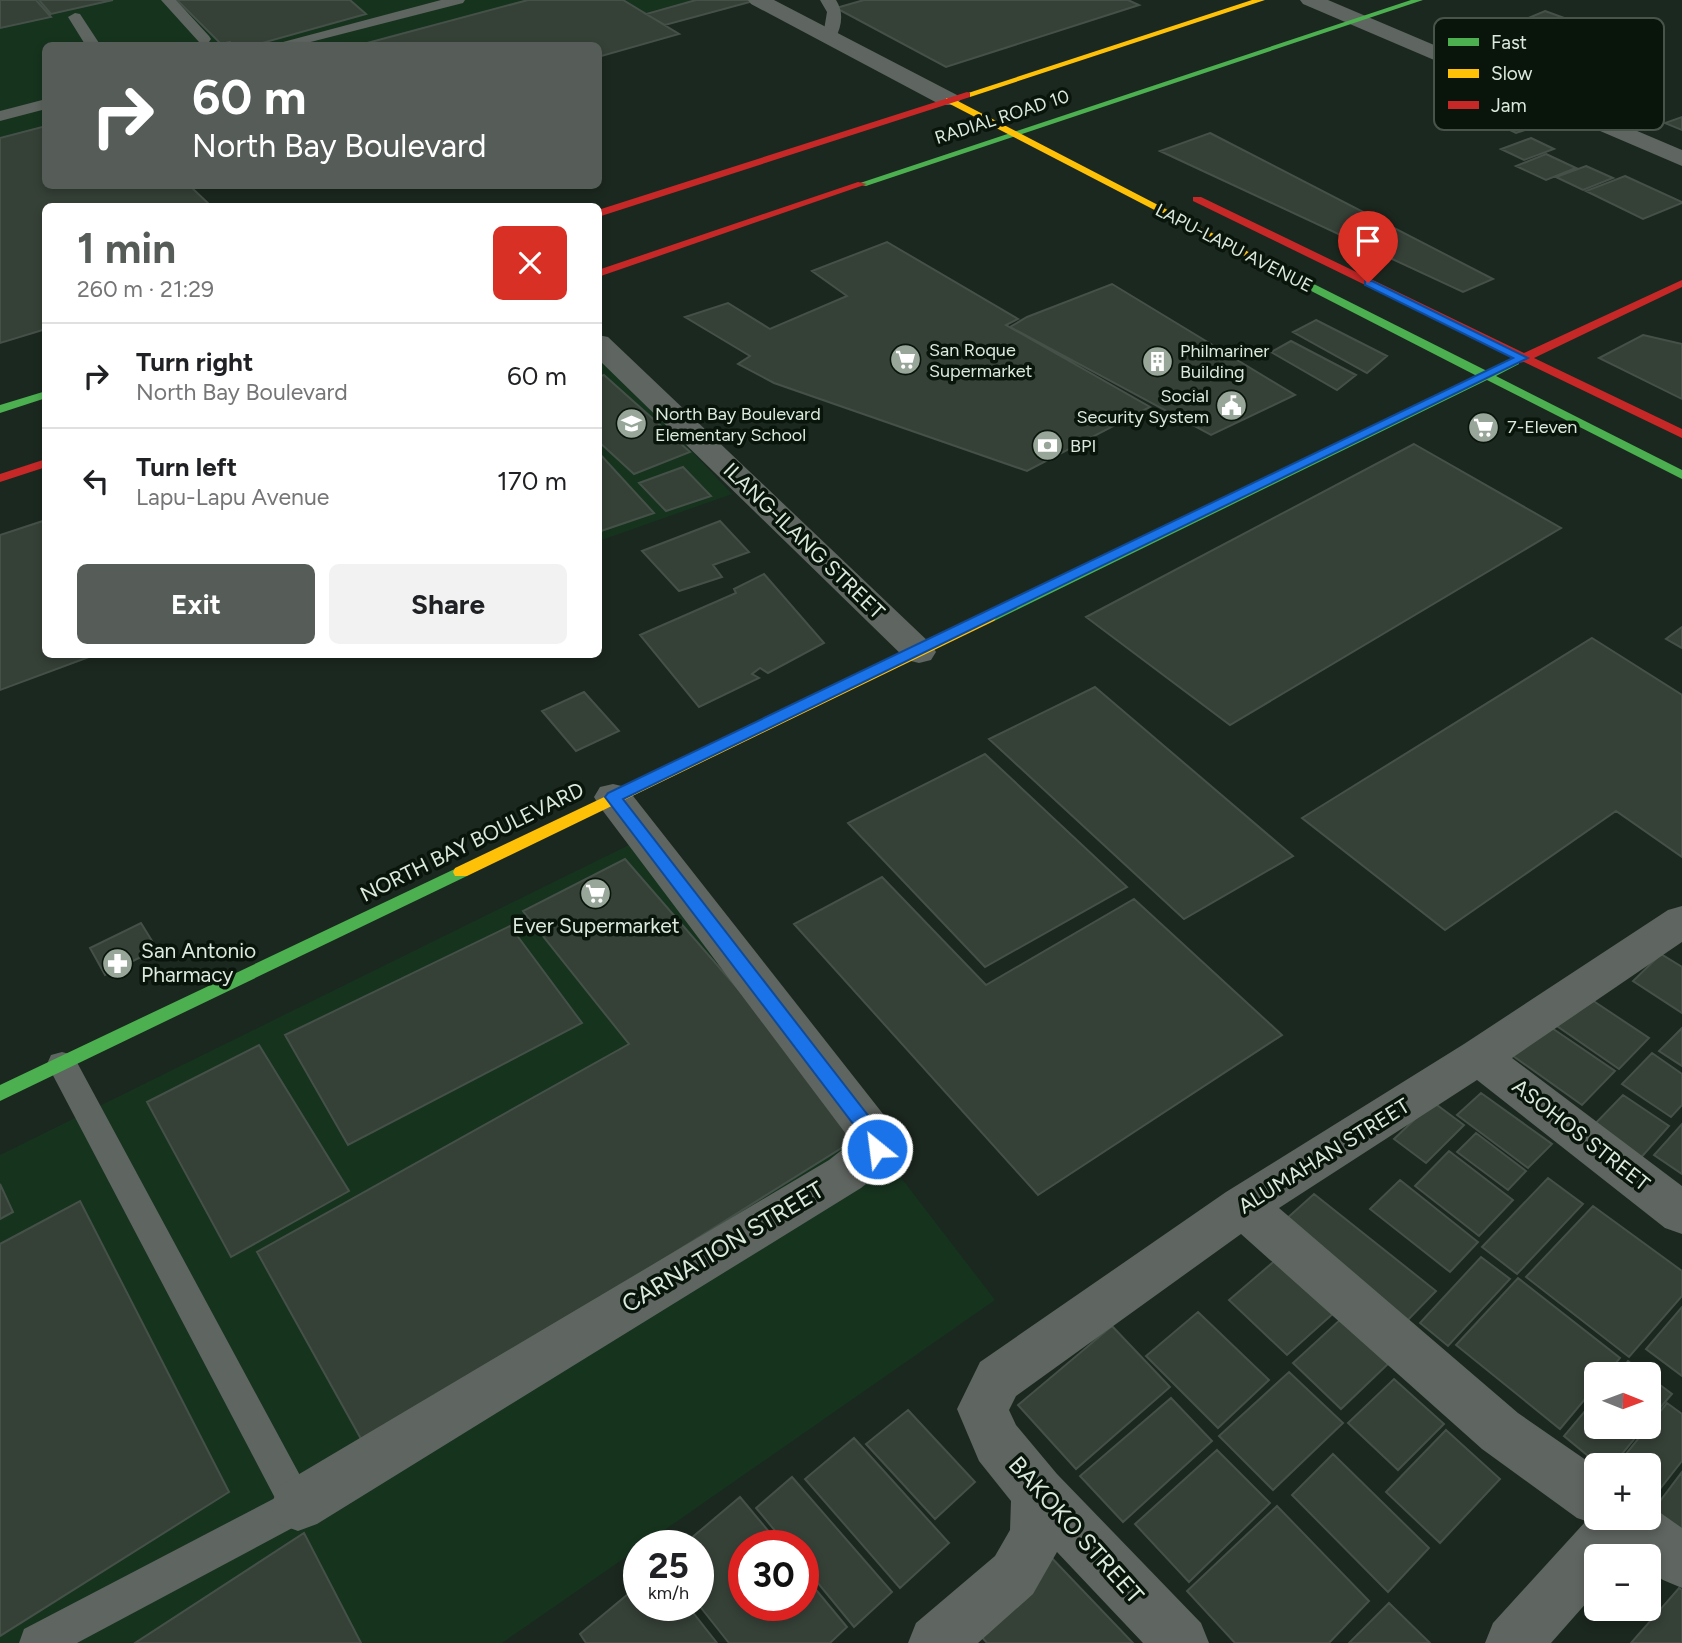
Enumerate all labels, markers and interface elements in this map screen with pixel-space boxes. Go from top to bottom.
legend [1434,18,1664,130]
text: Fast [1491,31,1527,54]
text: Slow [1491,62,1533,85]
text: 60 m [192,67,307,126]
icon: right [77,70,168,161]
street label: RADIAL ROAD 10 [932,85,1072,149]
text: Jam [1491,94,1527,117]
text: North Bay Boulevard [192,127,487,165]
street label: LAPU-LAPU AVENUE [1152,199,1316,297]
pin [1338,211,1398,283]
icon: arrive [1349,222,1387,260]
text: 1 min [77,223,176,274]
button: close [493,226,567,300]
text: 260 m · 21:29 [77,275,214,303]
place label: San Roque Supermarket [929,339,1033,382]
place label: Philmariner Building [1180,340,1269,383]
supermarket icon: San Roque Supermarket [889,343,923,377]
building icon: Philmariner Building [1140,344,1174,378]
text: Turn right [136,346,253,378]
icon: right [77,357,115,395]
text: 60 m [507,360,567,392]
text: North Bay Boulevard [136,378,348,406]
place label: Social Security System [1077,385,1209,428]
public building icon: Social Security System [1215,389,1249,423]
place label: North Bay Boulevard Elementary School [655,403,821,446]
school or university icon: North Bay Boulevard Elementary School [615,407,649,441]
supermarket icon: 7-Eleven [1467,410,1501,444]
place label: 7-Eleven [1507,416,1577,438]
bank icon: BPI [1030,429,1064,463]
place label: BPI [1070,435,1096,457]
text: Turn left [136,451,237,483]
street label: ILANG-ILANG STREET [719,457,890,624]
icon: left [77,462,115,500]
text: 170 m [497,465,567,497]
text: Lapu-Lapu Avenue [136,483,329,511]
button: Exit [77,564,315,644]
button: Share [329,564,567,644]
street label: NORTH BAY BOULEVARD [356,776,588,907]
supermarket icon: Ever Supermarket [579,877,613,911]
place label: Ever Supermarket [512,913,680,938]
place label: San Antonio Pharmacy [141,938,256,987]
pharmacy icon: San Antonio Pharmacy [101,946,135,980]
street label: ASOHOS STREET [1508,1073,1655,1196]
street label: ALUMAHAN STREET [1233,1092,1414,1219]
position arrow [840,1112,914,1186]
street label: CARNATION STREET [616,1175,829,1318]
north arrow [1584,1362,1661,1438]
map controls [1584,1362,1661,1621]
street label: BAKOKO STREET [1003,1450,1150,1609]
button: + [1584,1453,1661,1530]
speed limit sign: 30 [728,1530,819,1621]
button: − [1584,1544,1661,1621]
text: 25 [648,1545,689,1587]
text: km/h [648,1582,689,1604]

